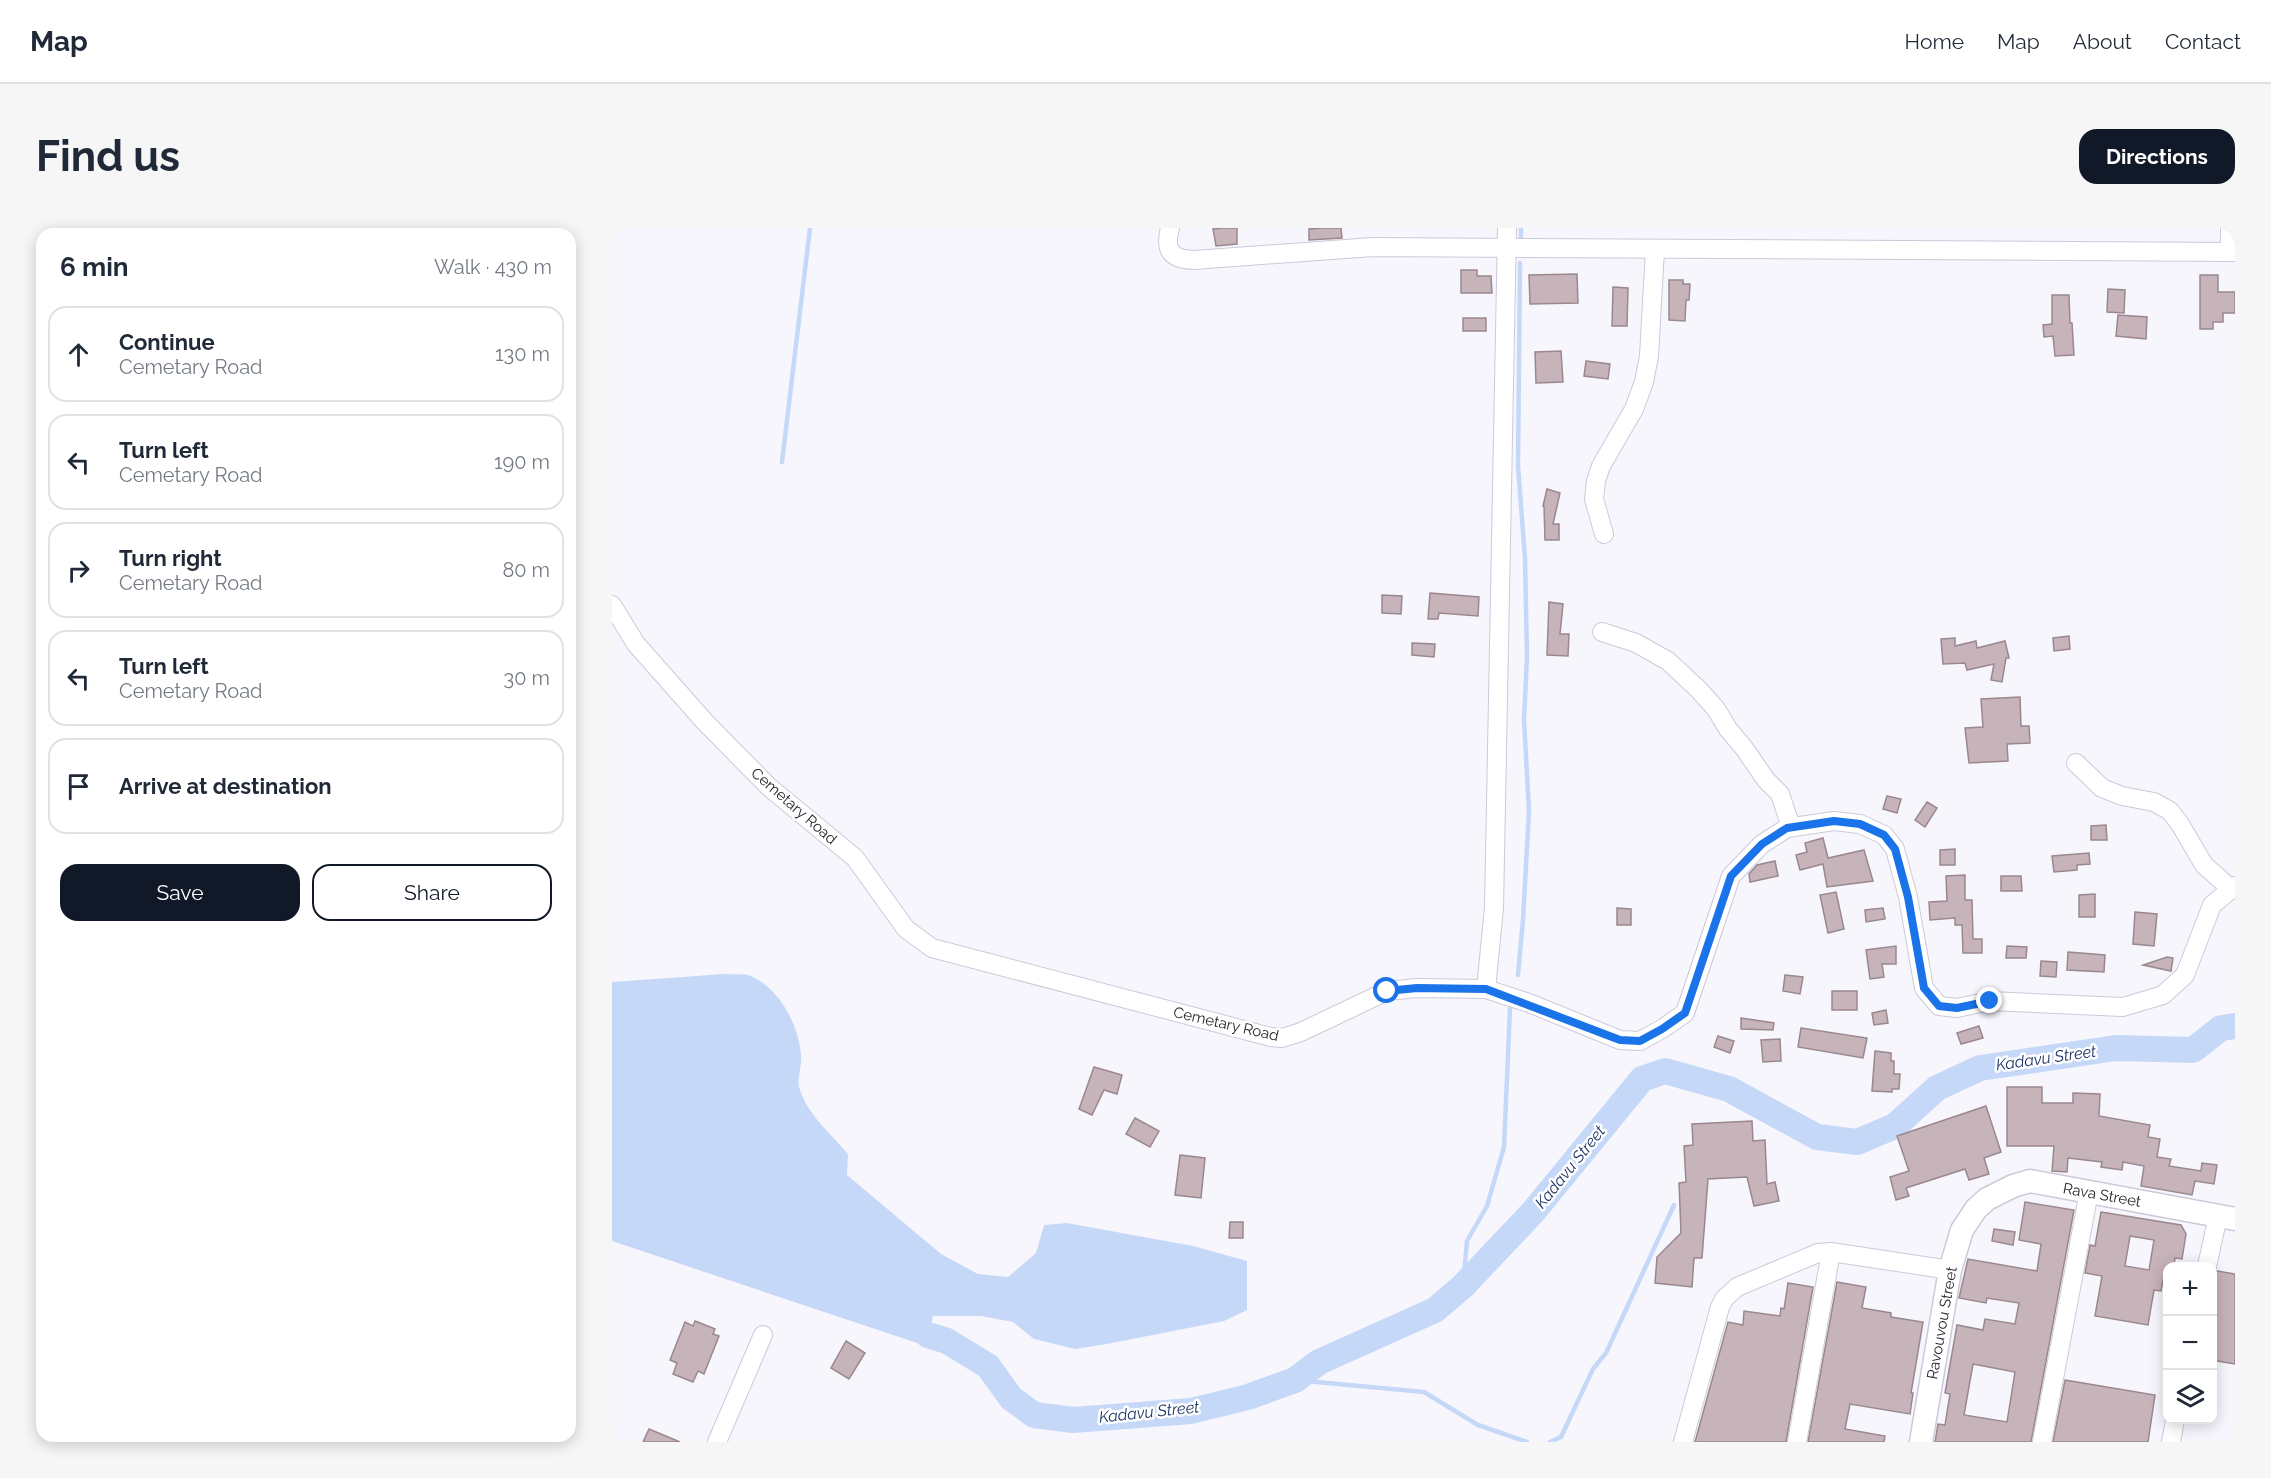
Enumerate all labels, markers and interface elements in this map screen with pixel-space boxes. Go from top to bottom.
text: Map [30,25,88,58]
text: Home [1905,29,1964,54]
text: Map [1997,29,2040,54]
text: About [2073,29,2132,54]
text: Contact [2165,29,2241,54]
button: Directions [2079,129,2235,184]
text: Find us [36,132,180,181]
text: 6 min [60,252,129,282]
text: Walk · 430 m [434,255,552,279]
text: Continue [119,329,215,355]
icon: ahead [62,338,95,371]
text: 130 m [495,342,550,366]
text: Cemetary Road [119,355,262,379]
text: Turn left [119,437,209,463]
icon: left [62,446,95,479]
text: 190 m [494,450,550,474]
text: Cemetary Road [119,463,262,487]
text: Turn right [119,545,222,571]
icon: right [62,554,95,587]
text: 80 m [502,558,550,582]
text: Cemetary Road [119,571,262,595]
text: Turn left [119,653,209,679]
icon: left [62,662,95,695]
text: 30 m [504,666,550,690]
text: Cemetary Road [119,679,262,703]
street label: Cemetary Road [747,764,841,848]
icon: arrive [62,770,95,803]
text: Arrive at destination [119,773,332,799]
button: Save [60,864,300,921]
button: Share [312,864,552,921]
route start [1373,977,1399,1003]
route end [1976,987,2002,1013]
street label: Cemetary Road [1172,1003,1280,1045]
water label: Kadavu Street [1995,1041,2098,1074]
water label: Kadavu Street [1531,1121,1610,1212]
street label: Rava Street [2062,1179,2142,1211]
map controls [2163,1262,2217,1424]
button: + [2163,1262,2217,1316]
street label: Ravouvou Street [1923,1265,1961,1381]
button: − [2163,1316,2217,1370]
button: layers [2163,1370,2217,1424]
water label: Kadavu Street [1098,1397,1201,1427]

